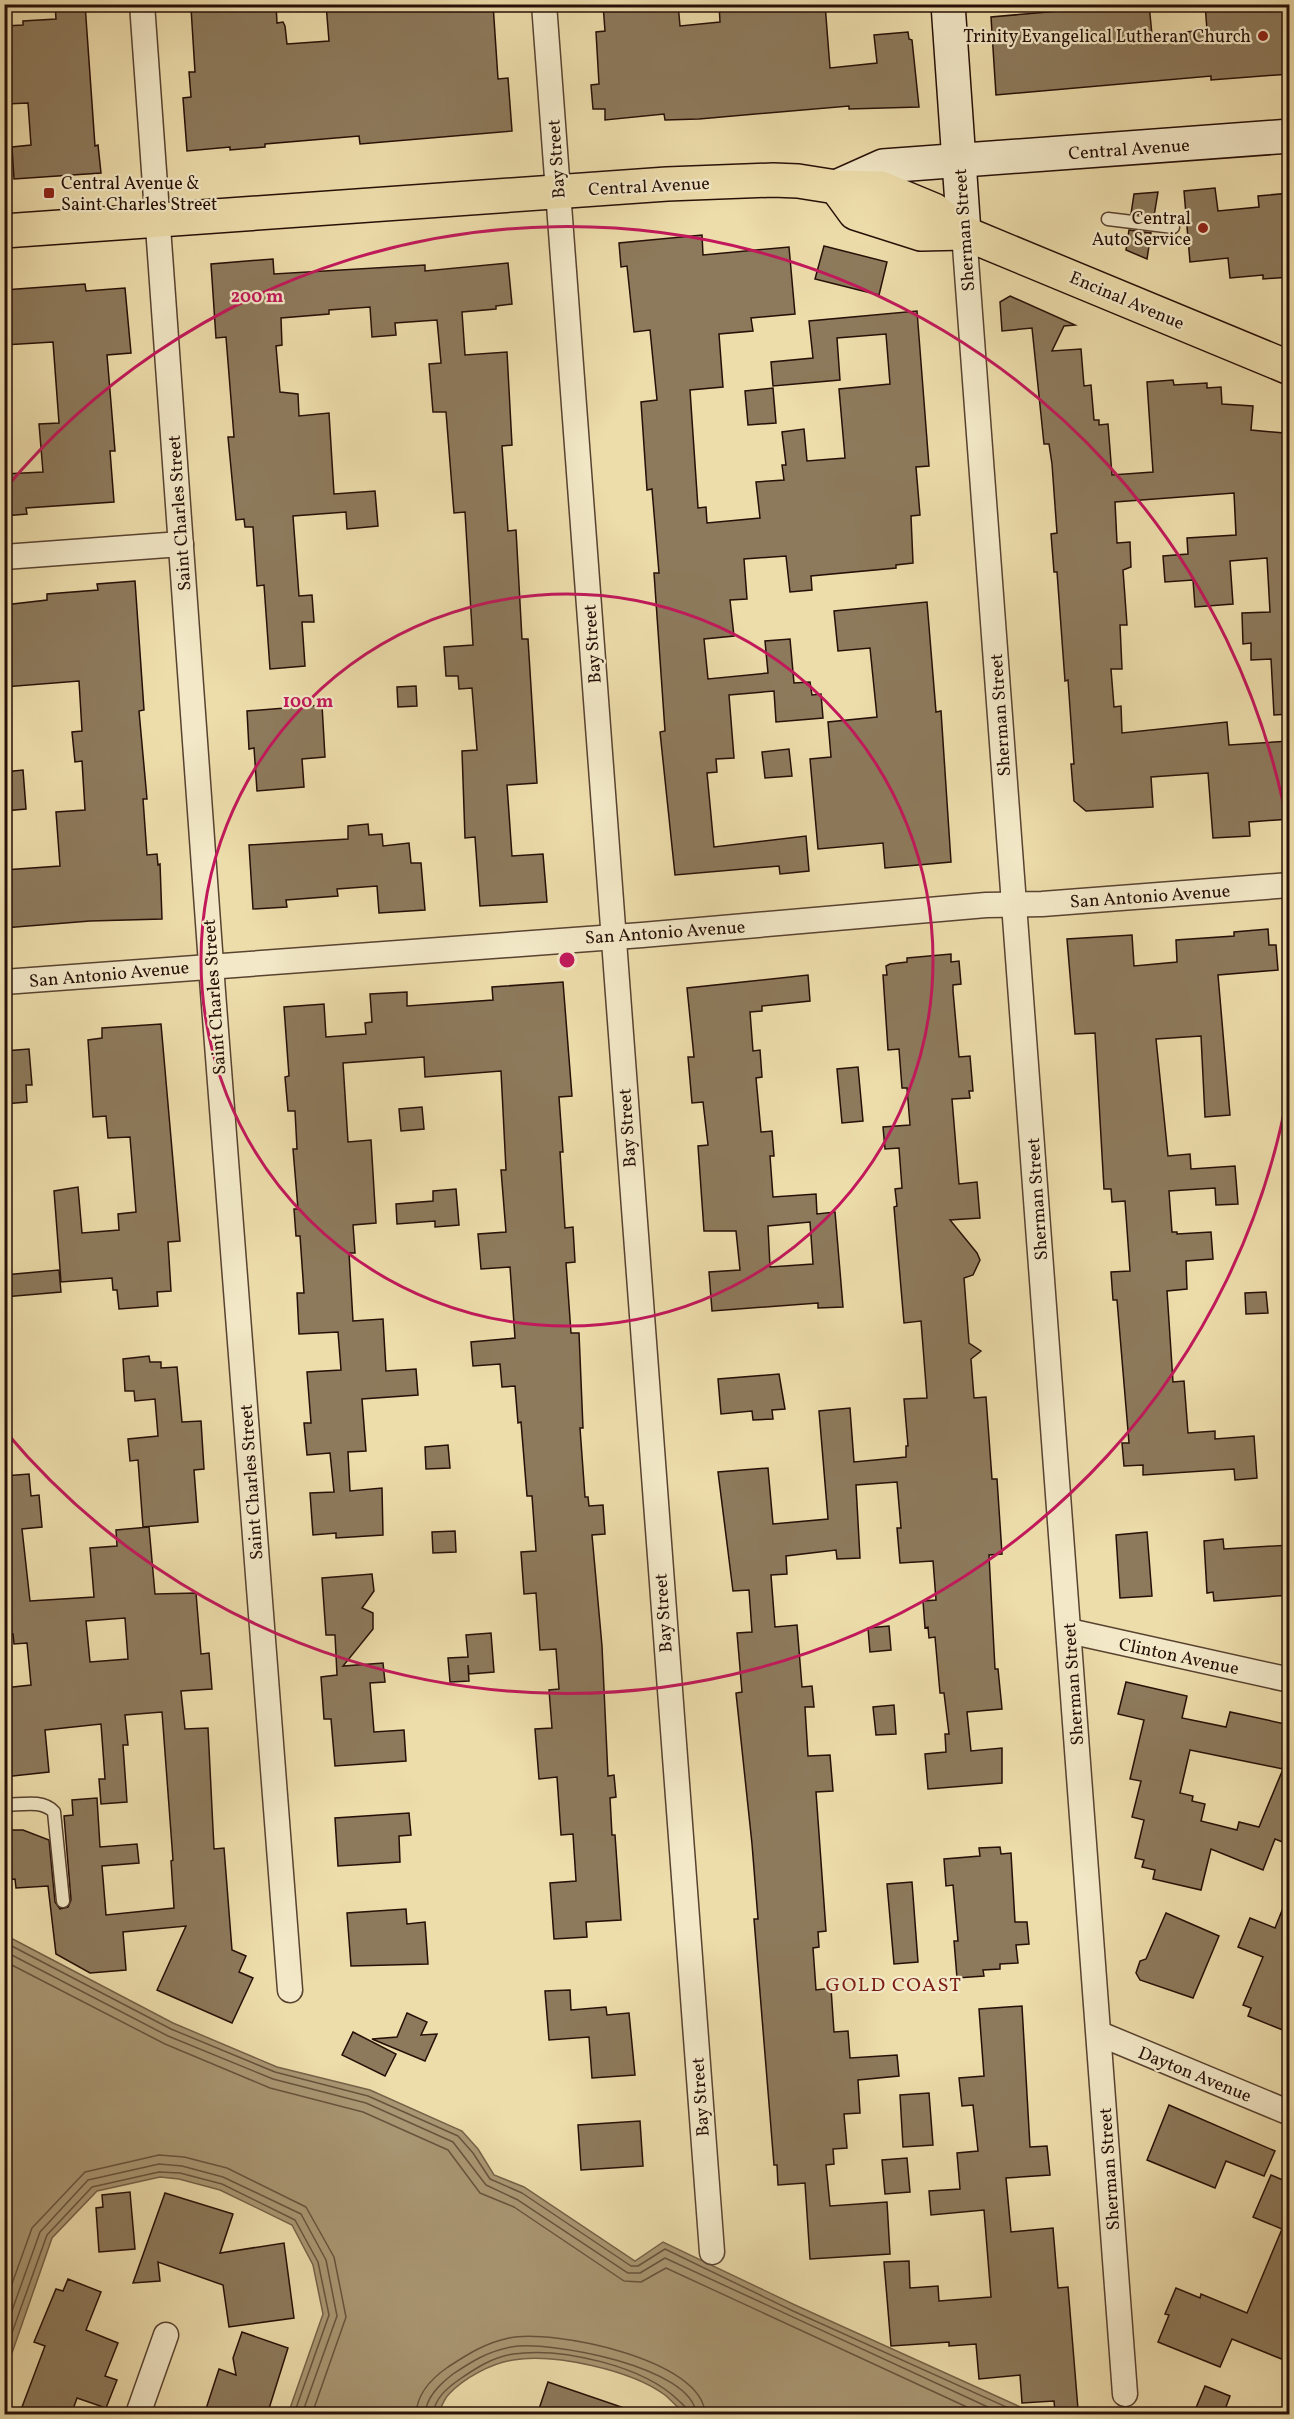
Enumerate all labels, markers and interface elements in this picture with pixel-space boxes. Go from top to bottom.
place label: Trinity Evangelical Lutheran Church [963,25,1251,50]
marker: Trinity Evangelical Lutheran Church [1256,29,1270,43]
street label: Bay Street [542,118,573,199]
street label: Central Avenue [1068,134,1191,167]
street label: Sherman Street [949,168,982,292]
place label: Central Avenue & Saint Charles Street [61,172,217,218]
street label: Central Avenue [588,172,711,203]
marker: Central Avenue & Saint Charles Street [42,186,56,200]
place label: Central Auto Service [1092,207,1191,253]
marker: Central Auto Service [1196,221,1210,235]
street label: Encinal Avenue [1065,266,1188,337]
text: 200 m [231,285,283,310]
street label: Saint Charles Street [163,434,198,592]
street label: Bay Street [578,603,609,684]
street label: Sherman Street [985,653,1018,777]
text: 100 m [283,690,333,715]
street label: San Antonio Avenue [1069,879,1231,916]
street label: San Antonio Avenue [584,915,746,952]
street label: Saint Charles Street [198,918,233,1076]
centre of rings [557,950,577,970]
street label: San Antonio Avenue [28,956,190,995]
street label: Bay Street [613,1087,644,1168]
street label: Sherman Street [1022,1137,1055,1261]
street label: Saint Charles Street [235,1403,270,1561]
street label: Bay Street [649,1572,680,1653]
street label: Sherman Street [1058,1622,1091,1746]
street label: Clinton Avenue [1116,1633,1241,1682]
district label: GOLD COAST [826,1972,962,2000]
street label: Dayton Avenue [1134,2041,1255,2110]
street label: Bay Street [686,2056,717,2137]
street label: Sherman Street [1094,2107,1127,2231]

